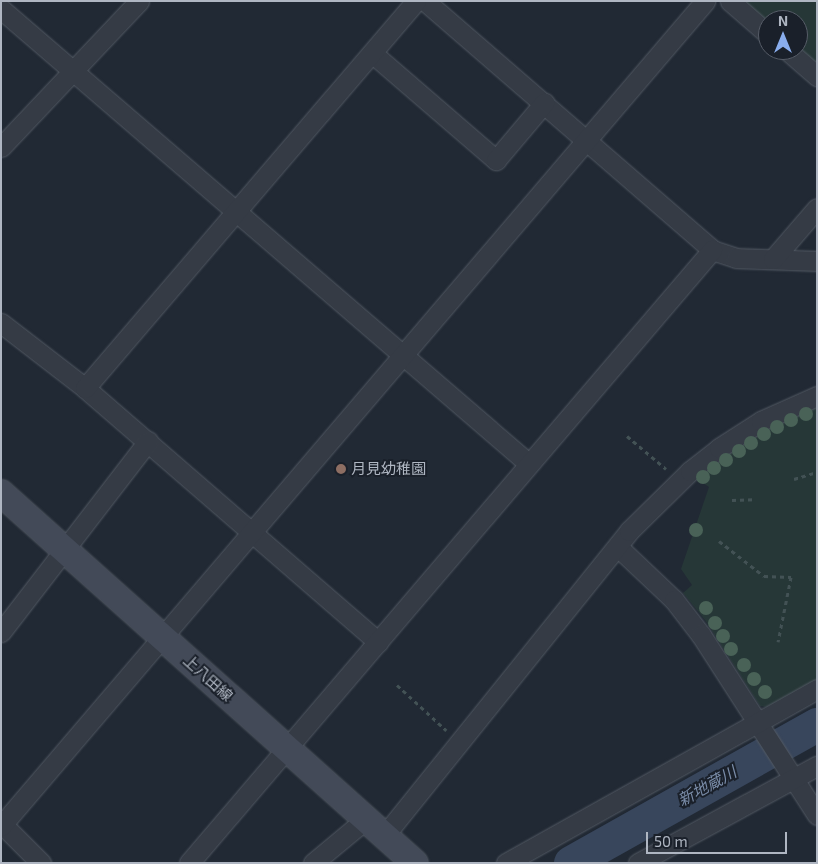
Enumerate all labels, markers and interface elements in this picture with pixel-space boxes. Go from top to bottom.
north arrow [758,10,808,60]
text: N [778,12,788,29]
place label: 月見幼稚園 [351,460,426,478]
marker: 月見幼稚園 [335,463,347,475]
street label: 上八田線 [180,651,236,705]
water label: 新地蔵川 [674,762,740,810]
scale bar [648,822,789,854]
text: 50 m [654,832,688,850]

